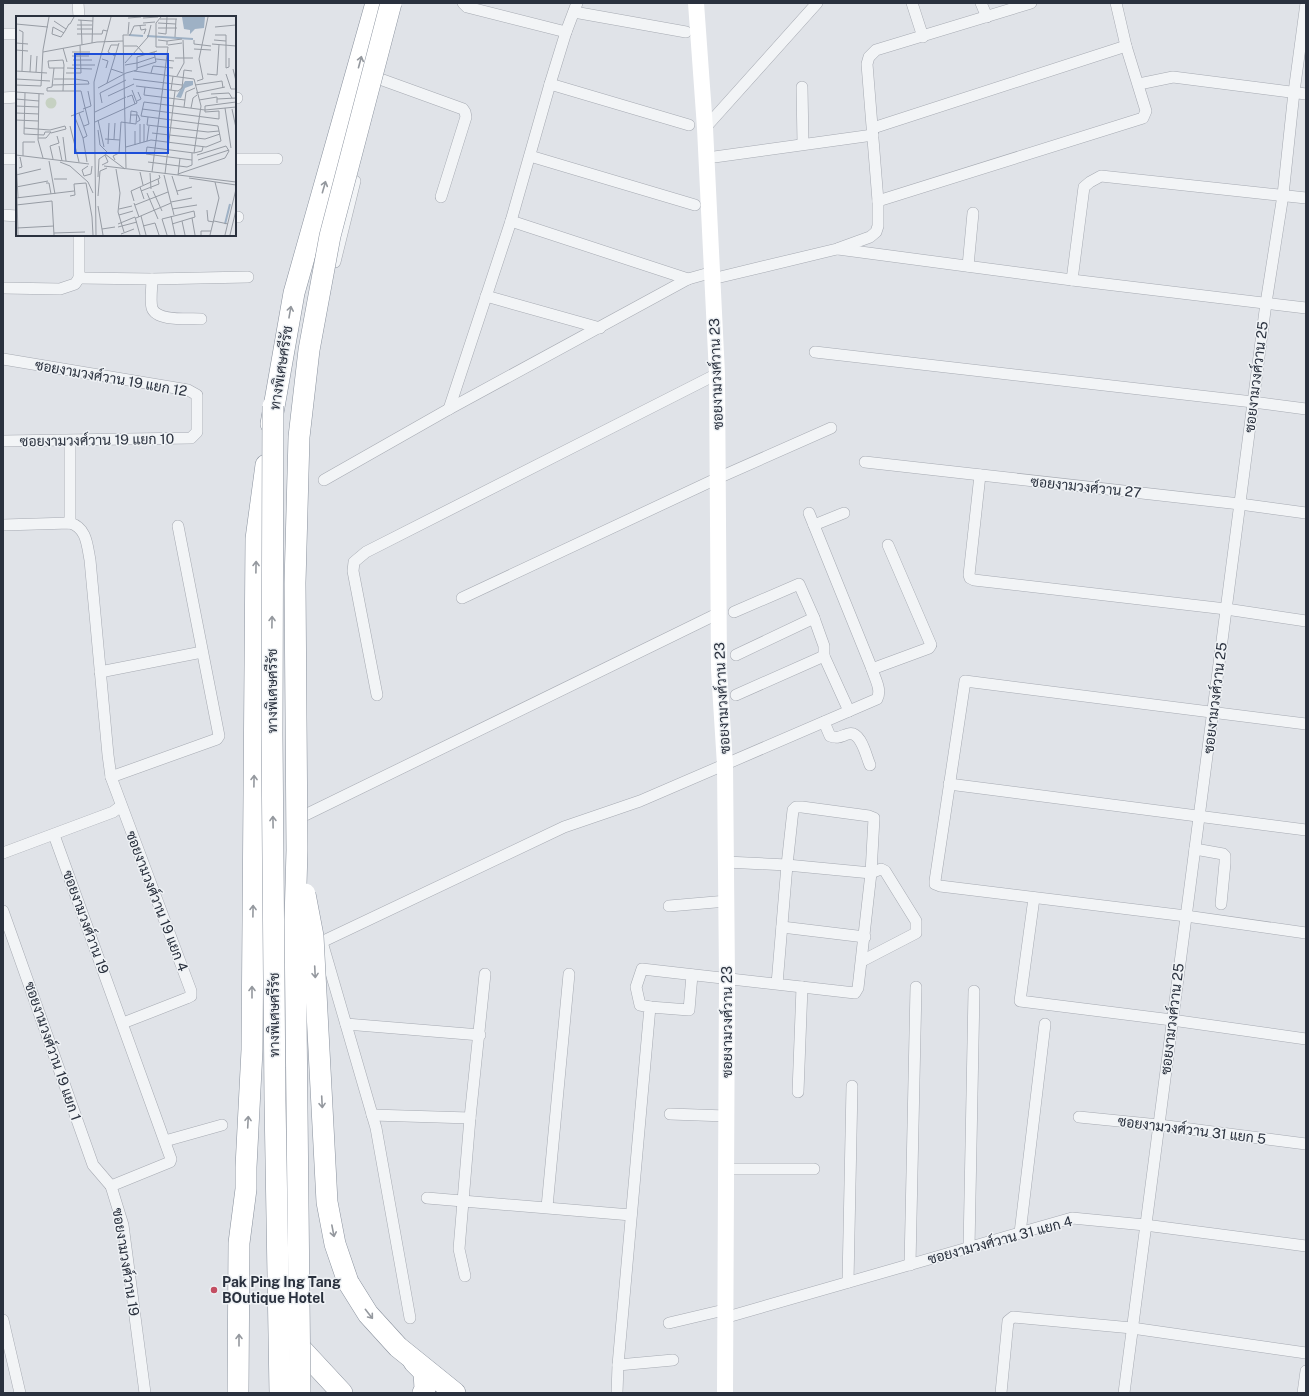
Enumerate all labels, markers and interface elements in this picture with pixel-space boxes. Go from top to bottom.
inset map [16,16,236,236]
one-way arrow [357,55,364,68]
one-way arrow [321,180,328,193]
one-way arrow [286,306,294,319]
street label: ซอยงามวงศ์วาน 23 [705,318,726,430]
street label: ซอยงามวงศ์วาน 25 [1240,320,1271,434]
street label: ทางพิเศษศรีรัช [265,325,296,411]
street label: ซอยงามวงศ์วาน 19 แยก 12 [34,356,189,399]
street label: ซอยงามวงศ์วาน 19 แยก 10 [20,430,174,449]
street label: ซอยงามวงศ์วาน 27 [1030,472,1142,501]
one-way arrow [252,561,260,574]
one-way arrow [268,616,276,629]
street label: ซอยงามวงศ์วาน 23 [710,641,733,754]
street label: ซอยงามวงศ์วาน 25 [1199,641,1230,755]
street label: ทางพิเศษศรีรัช [263,648,280,734]
one-way arrow [250,775,258,788]
one-way arrow [269,816,277,829]
street label: ซอยงามวงศ์วาน 19 แยก 4 [123,828,192,974]
street label: ซอยงามวงศ์วาน 19 [60,868,113,976]
one-way arrow [249,905,256,918]
street label: ซอยงามวงศ์วาน 25 [1156,962,1187,1076]
one-way arrow [311,965,318,978]
street label: ซอยงามวงศ์วาน 23 [718,966,735,1078]
street label: ทางพิเศษศรีรัช [265,972,282,1058]
street label: ซอยงามวงศ์วาน 19 แยก 1 [22,979,85,1123]
one-way arrow [248,986,256,999]
one-way arrow [318,1095,325,1108]
street label: ซอยงามวงศ์วาน 31 แยก 5 [1117,1112,1267,1147]
one-way arrow [245,1116,252,1129]
street label: ซอยงามวงศ์วาน 19 [110,1207,143,1317]
street label: ซอยงามวงศ์วาน 31 แยก 4 [926,1212,1074,1267]
one-way arrow [329,1224,337,1237]
place label: Pak Ping Ing Tang BOutique Hotel [222,1274,341,1306]
marker: Pak Ping Ing Tang BOutique Hotel [209,1285,219,1295]
one-way arrow [365,1309,374,1320]
one-way arrow [235,1334,242,1347]

